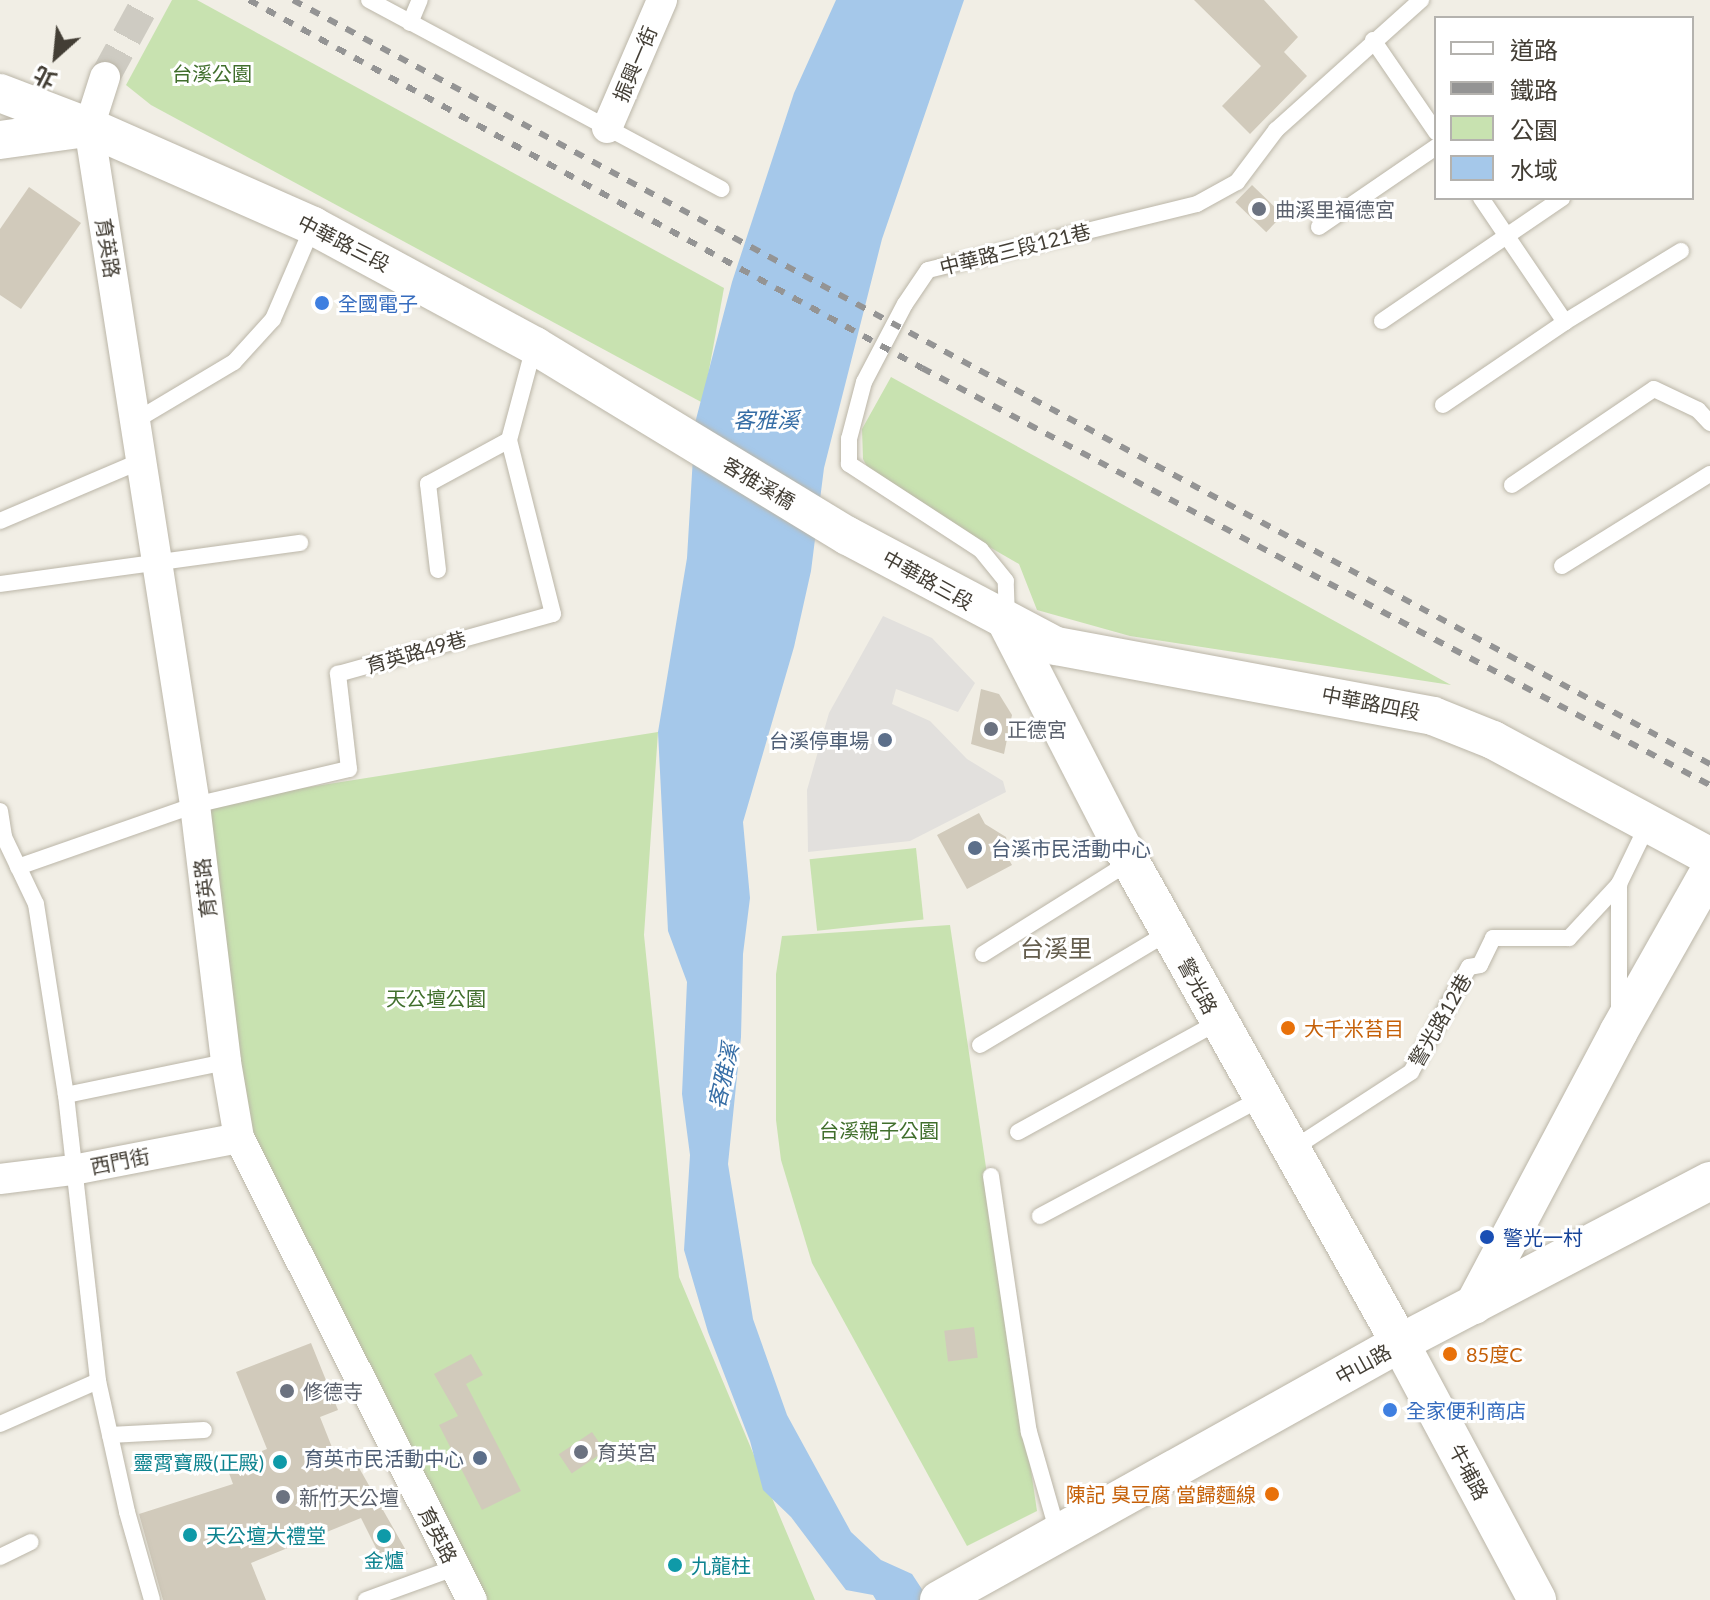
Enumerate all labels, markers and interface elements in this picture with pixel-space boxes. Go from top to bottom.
north arrow [16,16,96,96]
legend [1434,16,1694,200]
street label: 振興一街 [608,22,662,106]
text: 道路 [1510,35,1558,64]
text: 北 [29,61,61,95]
park label: 台溪公園 [172,61,252,85]
text: 鐵路 [1510,75,1558,104]
text: 公園 [1510,115,1558,144]
text: 水域 [1510,155,1558,184]
place label: 曲溪里福德宮 [1275,197,1395,221]
marker: 曲溪里福德宮 [1250,200,1268,218]
street label: 中華路三段 [294,210,394,276]
street label: 育英路 [91,216,125,280]
street label: 中華路三段121巷 [937,219,1093,279]
place label: 全國電子 [338,291,418,315]
marker: 全國電子 [313,294,331,312]
water label: 客雅溪 [733,407,799,433]
street label: 客雅溪橋 [719,452,799,514]
street label: 中華路三段 [878,545,978,615]
street label: 育英路49巷 [363,626,469,678]
street label: 中華路四段 [1320,682,1422,724]
place label: 正德宮 [1007,717,1067,741]
marker: 正德宮 [982,720,1000,738]
place label: 台溪停車場 [769,728,869,752]
marker: 台溪停車場 [876,731,894,749]
place label: 台溪市民活動中心 [991,836,1151,860]
marker: 台溪市民活動中心 [966,839,984,857]
street label: 育英路 [189,857,221,919]
district label: 台溪里 [1020,934,1092,962]
street label: 警光路 [1173,954,1223,1018]
street label: 警光路12巷 [1404,969,1476,1071]
park label: 天公壇公園 [386,986,486,1010]
place label: 大千米苔目 [1304,1016,1404,1040]
marker: 大千米苔目 [1279,1019,1297,1037]
water label: 客雅溪 [703,1041,743,1111]
park label: 台溪親子公園 [819,1118,939,1142]
street label: 西門街 [88,1143,152,1179]
place label: 警光一村 [1503,1225,1583,1249]
marker: 警光一村 [1478,1228,1496,1246]
street label: 中山路 [1331,1339,1395,1389]
place label: 85度C [1466,1342,1523,1366]
marker: 85度C [1441,1345,1459,1363]
place label: 修德寺 [303,1379,363,1403]
marker: 修德寺 [278,1382,296,1400]
place label: 全家便利商店 [1406,1398,1526,1422]
marker: 全家便利商店 [1381,1401,1399,1419]
place label: 育英宮 [597,1440,657,1464]
street label: 牛埔路 [1444,1440,1494,1504]
marker: 育英宮 [572,1443,590,1461]
place label: 育英市民活動中心 [304,1446,464,1470]
marker: 育英市民活動中心 [471,1449,489,1467]
place label: 靈霄寶殿(正殿) [133,1450,264,1474]
marker: 靈霄寶殿(正殿) [271,1453,289,1471]
place label: 陳記 臭豆腐 當歸麵線 [1066,1482,1256,1506]
place label: 新竹天公壇 [299,1485,399,1509]
marker: 陳記 臭豆腐 當歸麵線 [1263,1485,1281,1503]
marker: 新竹天公壇 [274,1488,292,1506]
street label: 育英路 [414,1503,462,1567]
place label: 天公壇大禮堂 [206,1523,326,1547]
marker: 天公壇大禮堂 [181,1526,199,1544]
marker: 金爐 [375,1527,393,1545]
place label: 金爐 [364,1548,404,1572]
place label: 九龍柱 [691,1553,751,1577]
marker: 九龍柱 [666,1556,684,1574]

